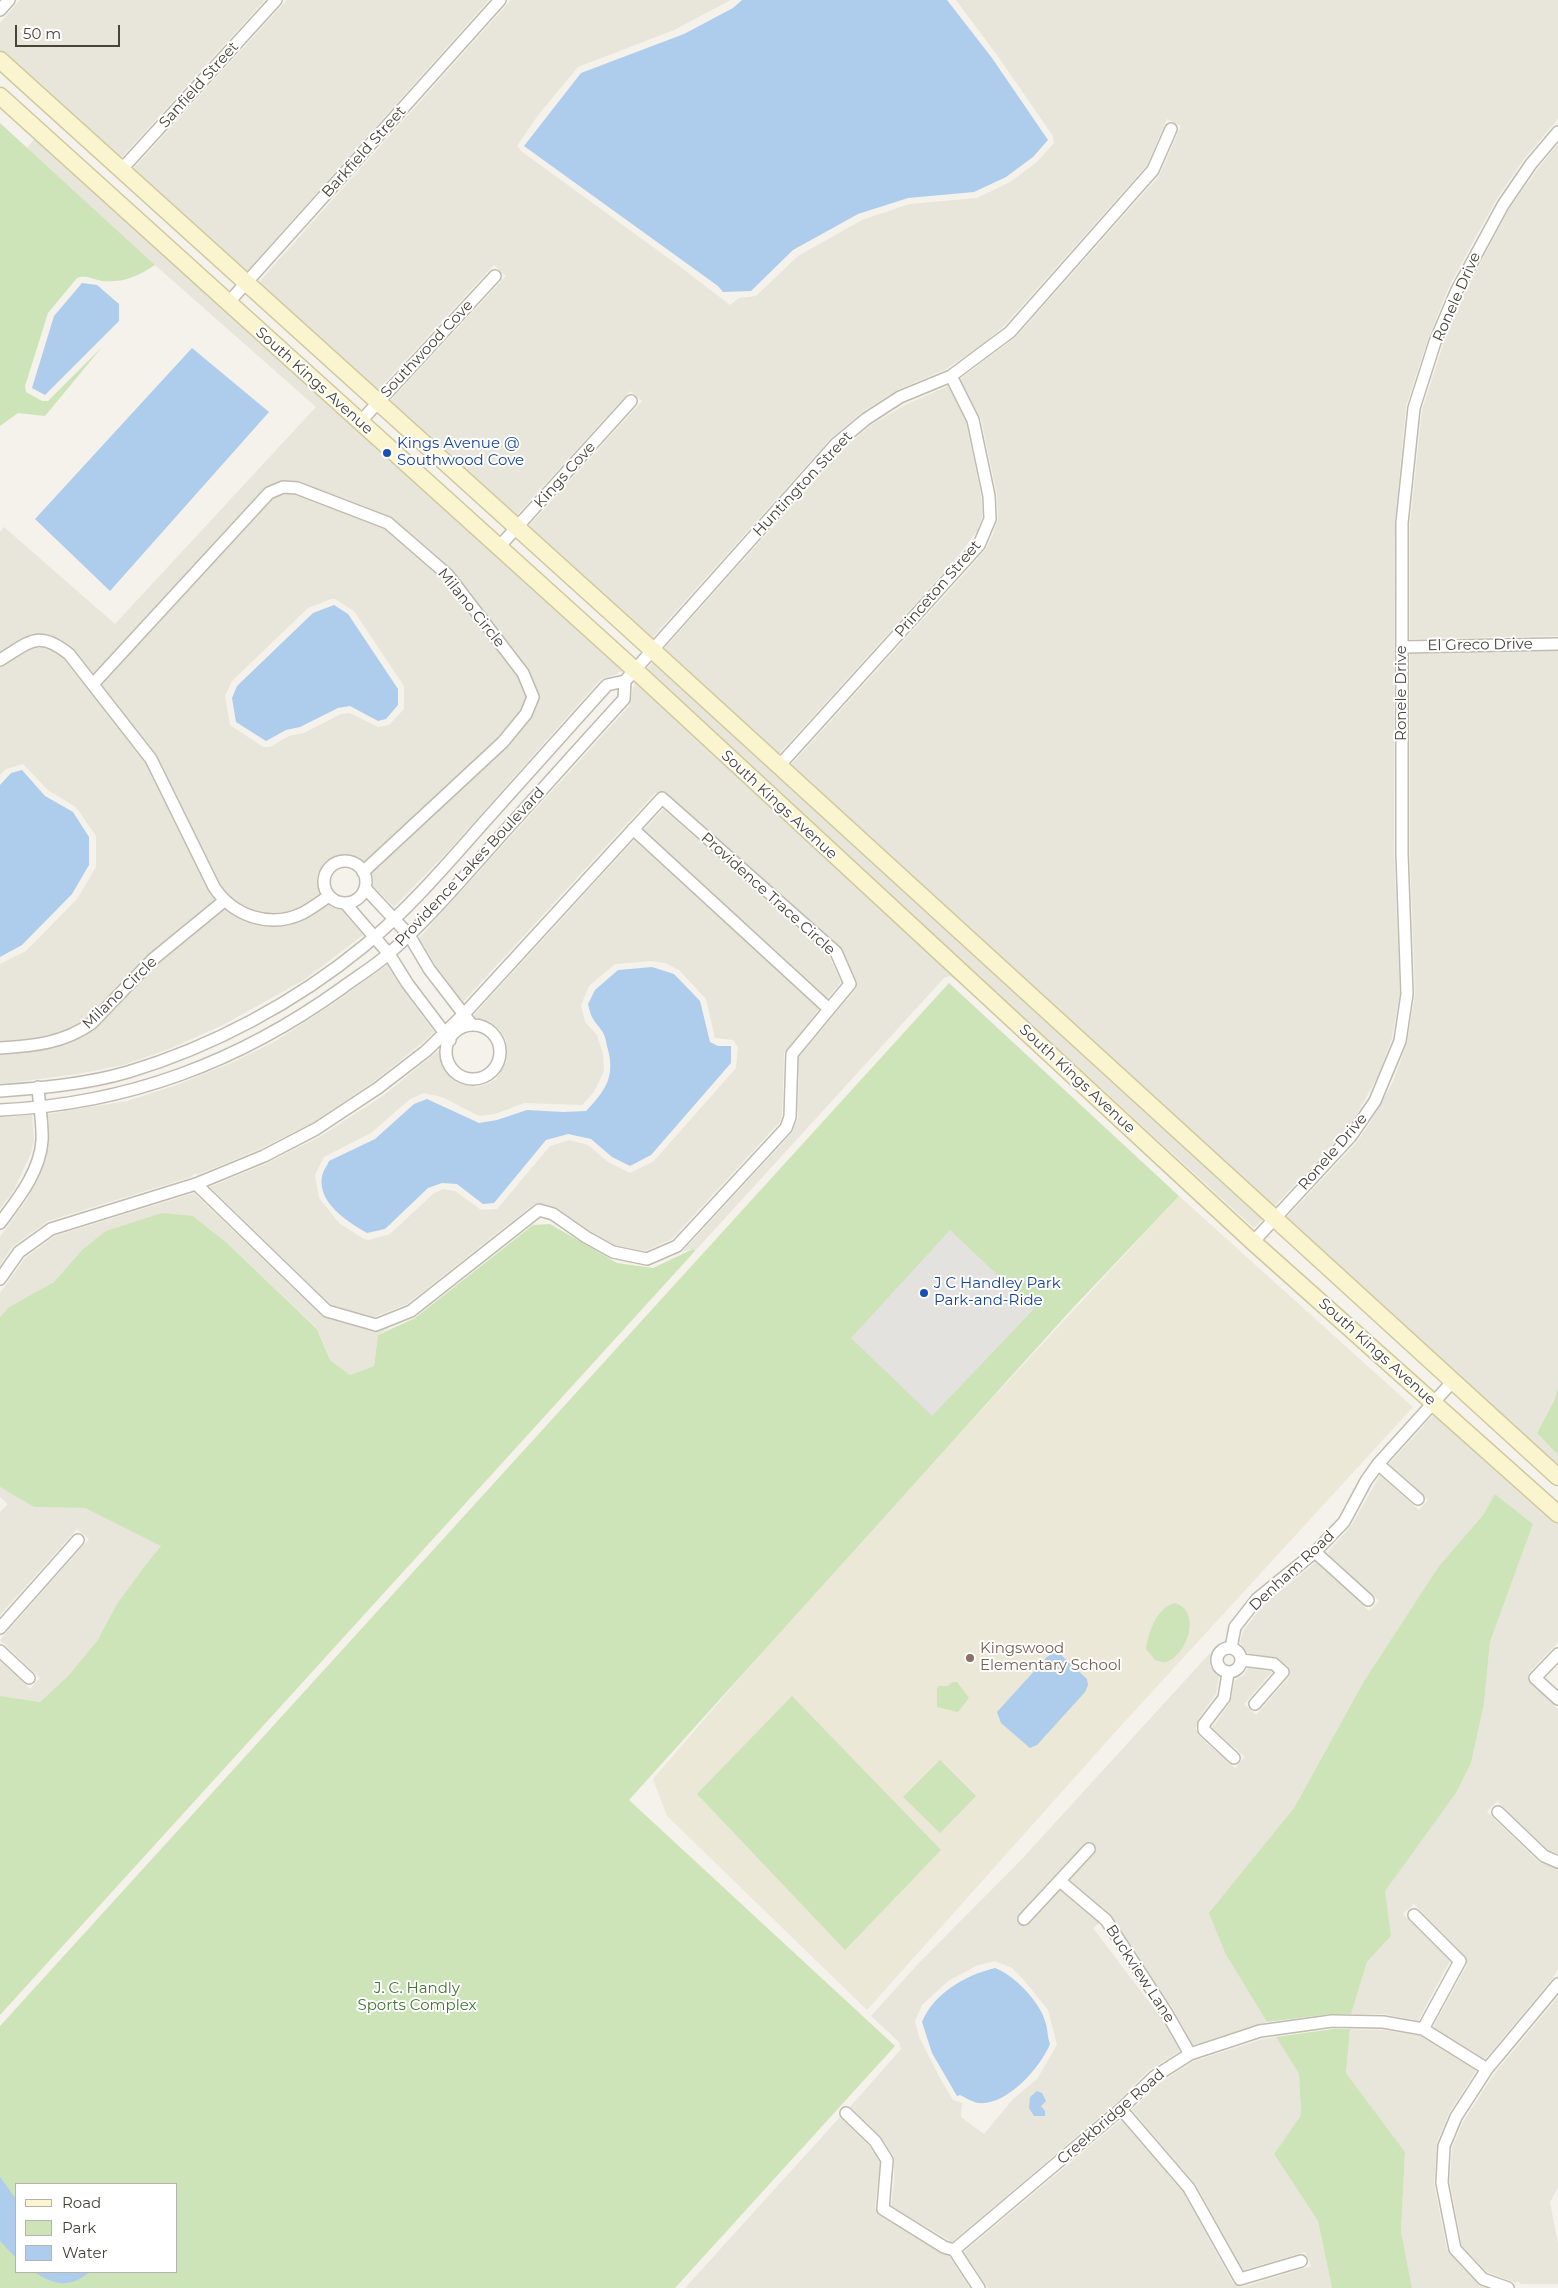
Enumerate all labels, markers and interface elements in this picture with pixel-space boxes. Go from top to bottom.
scale bar [18,15,122,47]
text: 50 m [23,24,61,43]
street label: Sanfield Street [156,38,242,132]
street label: Barkfield Street [318,103,410,201]
street label: Ronele Drive [1429,250,1485,344]
street label: Southwood Cove [377,296,477,402]
street label: South Kings Avenue [252,324,376,438]
street label: Huntington Street [750,428,856,540]
place label: Kings Avenue @ Southwood Cove [397,435,524,470]
street label: Kings Cove [531,438,599,512]
marker: Kings Avenue @ Southwood Cove [381,447,393,459]
street label: Princeton Street [891,537,985,641]
street label: Milano Circle [434,565,508,651]
street label: El Greco Drive [1427,635,1533,655]
street label: Ronele Drive [1393,645,1411,741]
street label: South Kings Avenue [717,747,841,863]
street label: Providence Lakes Boulevard [391,784,549,950]
street label: Providence Trace Circle [697,829,839,959]
street label: Milano Circle [79,953,161,1033]
street label: South Kings Avenue [1015,1021,1139,1137]
street label: Ronele Drive [1295,1110,1371,1194]
place label: J C Handley Park Park-and-Ride [934,1275,1061,1310]
marker: J C Handley Park Park-and-Ride [918,1287,930,1299]
street label: South Kings Avenue [1315,1295,1439,1409]
street label: Denham Road [1246,1527,1338,1615]
place label: Kingswood Elementary School [980,1640,1121,1675]
marker: Kingswood Elementary School [964,1652,976,1664]
street label: Buckview Lane [1102,1922,1178,2026]
park label: J. C. Handly Sports Complex [357,1980,477,2015]
street label: Creekbridge Road [1054,2065,1168,2169]
legend [15,2183,178,2273]
text: Road [62,2193,101,2212]
text: Park [62,2218,96,2237]
text: Water [62,2243,108,2262]

